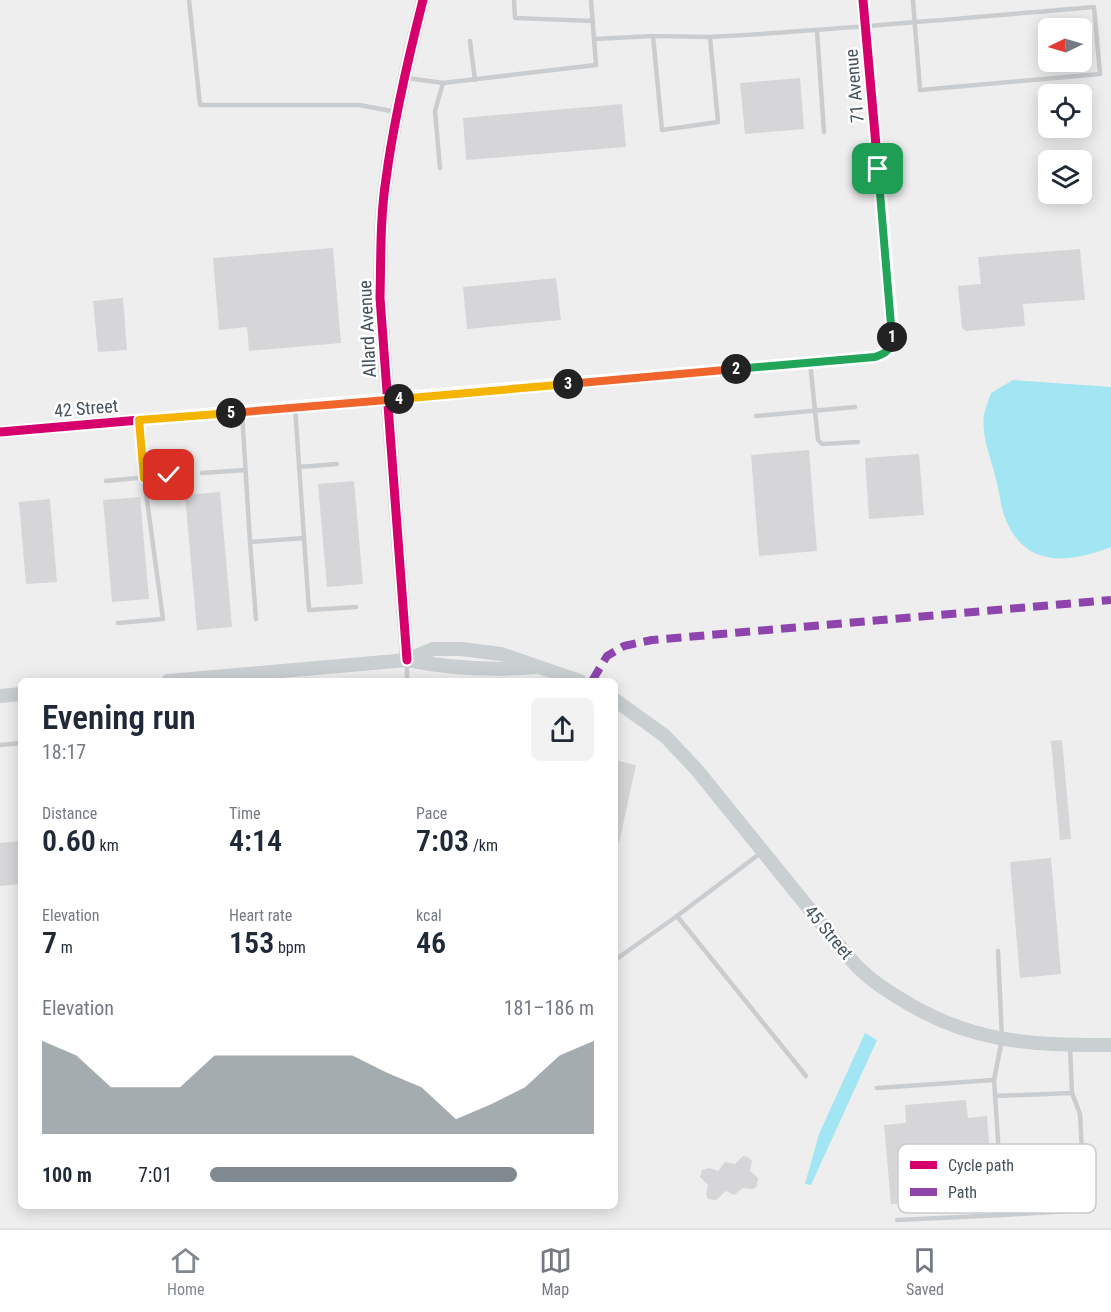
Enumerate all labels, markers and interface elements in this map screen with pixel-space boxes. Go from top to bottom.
north arrow [1038,18,1092,72]
map controls [1038,18,1092,204]
street label: 71 Avenue [840,48,868,124]
button: locate [1038,84,1092,138]
pin [852,143,903,194]
button: layers [1038,150,1092,204]
icon: arrive [861,152,894,185]
street label: Allard Avenue [354,280,380,378]
pin: 1 [877,322,907,352]
text: 1 [888,327,896,346]
pin: 2 [721,354,751,384]
text: 2 [732,359,740,378]
pin: 3 [553,369,583,399]
text: 3 [564,374,572,393]
pin: 4 [384,384,414,414]
text: 4 [395,389,403,408]
street label: 42 Street [53,395,119,421]
pin: 5 [216,398,246,428]
text: 5 [227,403,235,422]
pin [143,449,194,500]
icon: check [152,458,185,491]
text: Evening run [42,698,196,737]
button: share [531,698,594,761]
text: 18:17 [42,740,86,764]
text: Distance [42,804,97,823]
text: Time [229,804,261,823]
text: Pace [416,804,447,823]
text: 0.60 [42,823,96,858]
text: 4:14 [229,823,282,858]
text: 7:03 [416,823,469,858]
text: km [96,836,119,855]
text: /km [469,836,498,855]
street label: 45 Street [800,901,858,963]
text: Elevation [42,906,100,925]
text: Heart rate [229,906,292,925]
text: kcal [416,906,442,925]
text: 7 [42,925,57,960]
text: 153 [229,925,274,960]
text: 46 [416,925,446,960]
text: m [57,938,73,957]
text: bpm [274,938,306,957]
text: Elevation [42,996,114,1020]
text: 181–186 m [504,996,594,1020]
legend [898,1144,1096,1213]
text: Cycle path [948,1156,1014,1175]
text: 100 m [42,1163,92,1187]
text: 7:01 [138,1163,172,1187]
text: Path [948,1183,977,1202]
tab: Home [167,1244,205,1299]
tab: Map [539,1244,572,1299]
tab: Saved [906,1244,944,1299]

